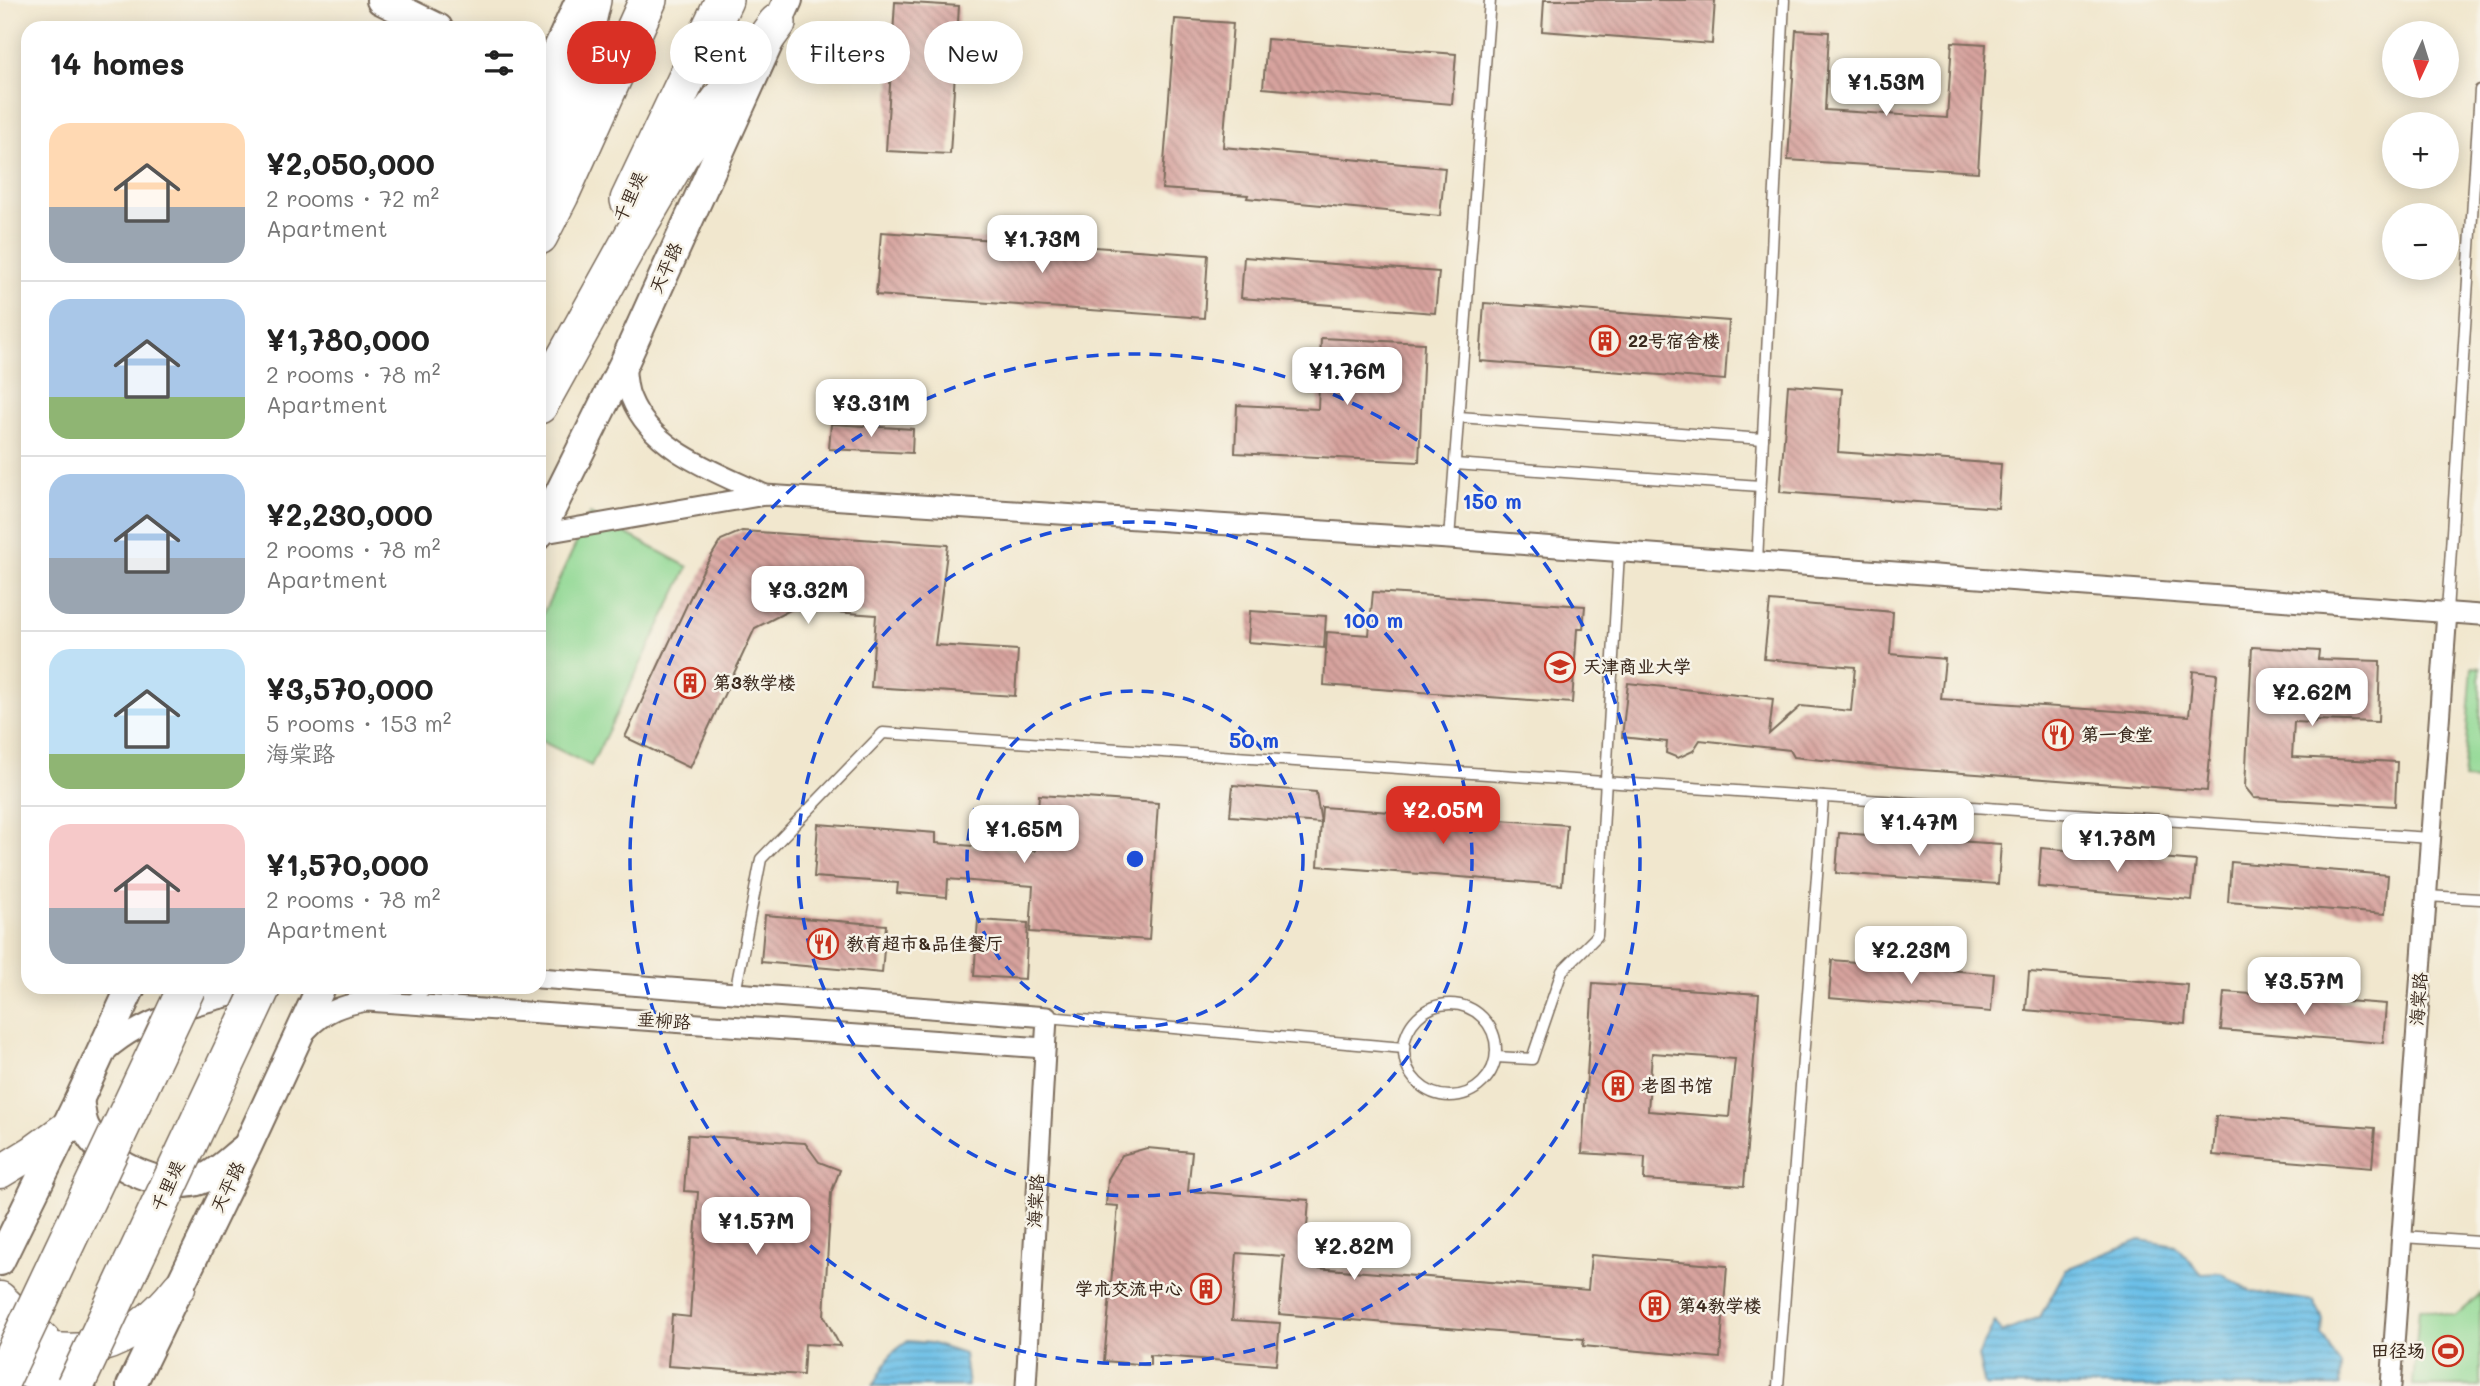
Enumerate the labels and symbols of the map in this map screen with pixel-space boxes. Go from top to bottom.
north arrow [2382,21,2459,98]
pin: ¥1.53M [1829,58,1943,118]
street label: 千里堤 [607,167,651,226]
pin: ¥1.73M [985,216,1099,275]
street label: 天平路 [643,238,687,297]
building icon: 22号宿舍楼 [1588,324,1622,358]
place label: 22号宿舍楼 [1628,328,1720,352]
pin: ¥1.76M [1290,348,1404,407]
pin: ¥3.31M [814,380,928,439]
text: 150 m [1462,487,1522,514]
pin: ¥3.32M [751,566,865,626]
text: 100 m [1343,606,1403,633]
school or university icon: 天津商业大学 [1543,650,1577,684]
place label: 天津商业大学 [1583,654,1691,678]
building icon: 第3教学楼 [673,666,707,700]
pin: ¥2.62M [2255,668,2369,728]
place label: 第3教学楼 [713,670,796,694]
restaurant icon: 第一食堂 [2041,718,2075,752]
place label: 第一食堂 [2081,722,2153,746]
text: 50 m [1229,726,1279,753]
pin: ¥2.05M [1386,786,1500,846]
pin: ¥1.47M [1862,798,1976,858]
pin: ¥1.65M [967,806,1081,865]
pin: ¥1.78M [2060,814,2174,874]
centre of rings [1123,847,1147,871]
pin: ¥2.23M [1854,926,1968,986]
restaurant icon: 教育超市&品佳餐厅 [806,927,840,961]
place label: 教育超市&品佳餐厅 [846,931,1003,955]
pin: ¥3.57M [2247,958,2361,1017]
street label: 海棠路 [2404,971,2432,1027]
street label: 垂柳路 [636,1006,692,1034]
building icon: 老图书馆 [1601,1069,1635,1103]
place label: 老图书馆 [1641,1073,1713,1097]
street label: 千里堤 [145,1156,189,1215]
street label: 天平路 [204,1157,250,1216]
street label: 海棠路 [1022,1173,1048,1229]
pin: ¥1.57M [699,1198,813,1257]
pin: ¥2.82M [1297,1222,1411,1282]
building icon: 学术交流中心 [1189,1272,1223,1306]
place label: 学术交流中心 [1075,1276,1183,1300]
building icon: 第4教学楼 [1638,1289,1672,1323]
place label: 第4教学楼 [1678,1293,1761,1317]
sports icon: 田径场 [2431,1334,2465,1368]
place label: 田径场 [2371,1338,2425,1362]

